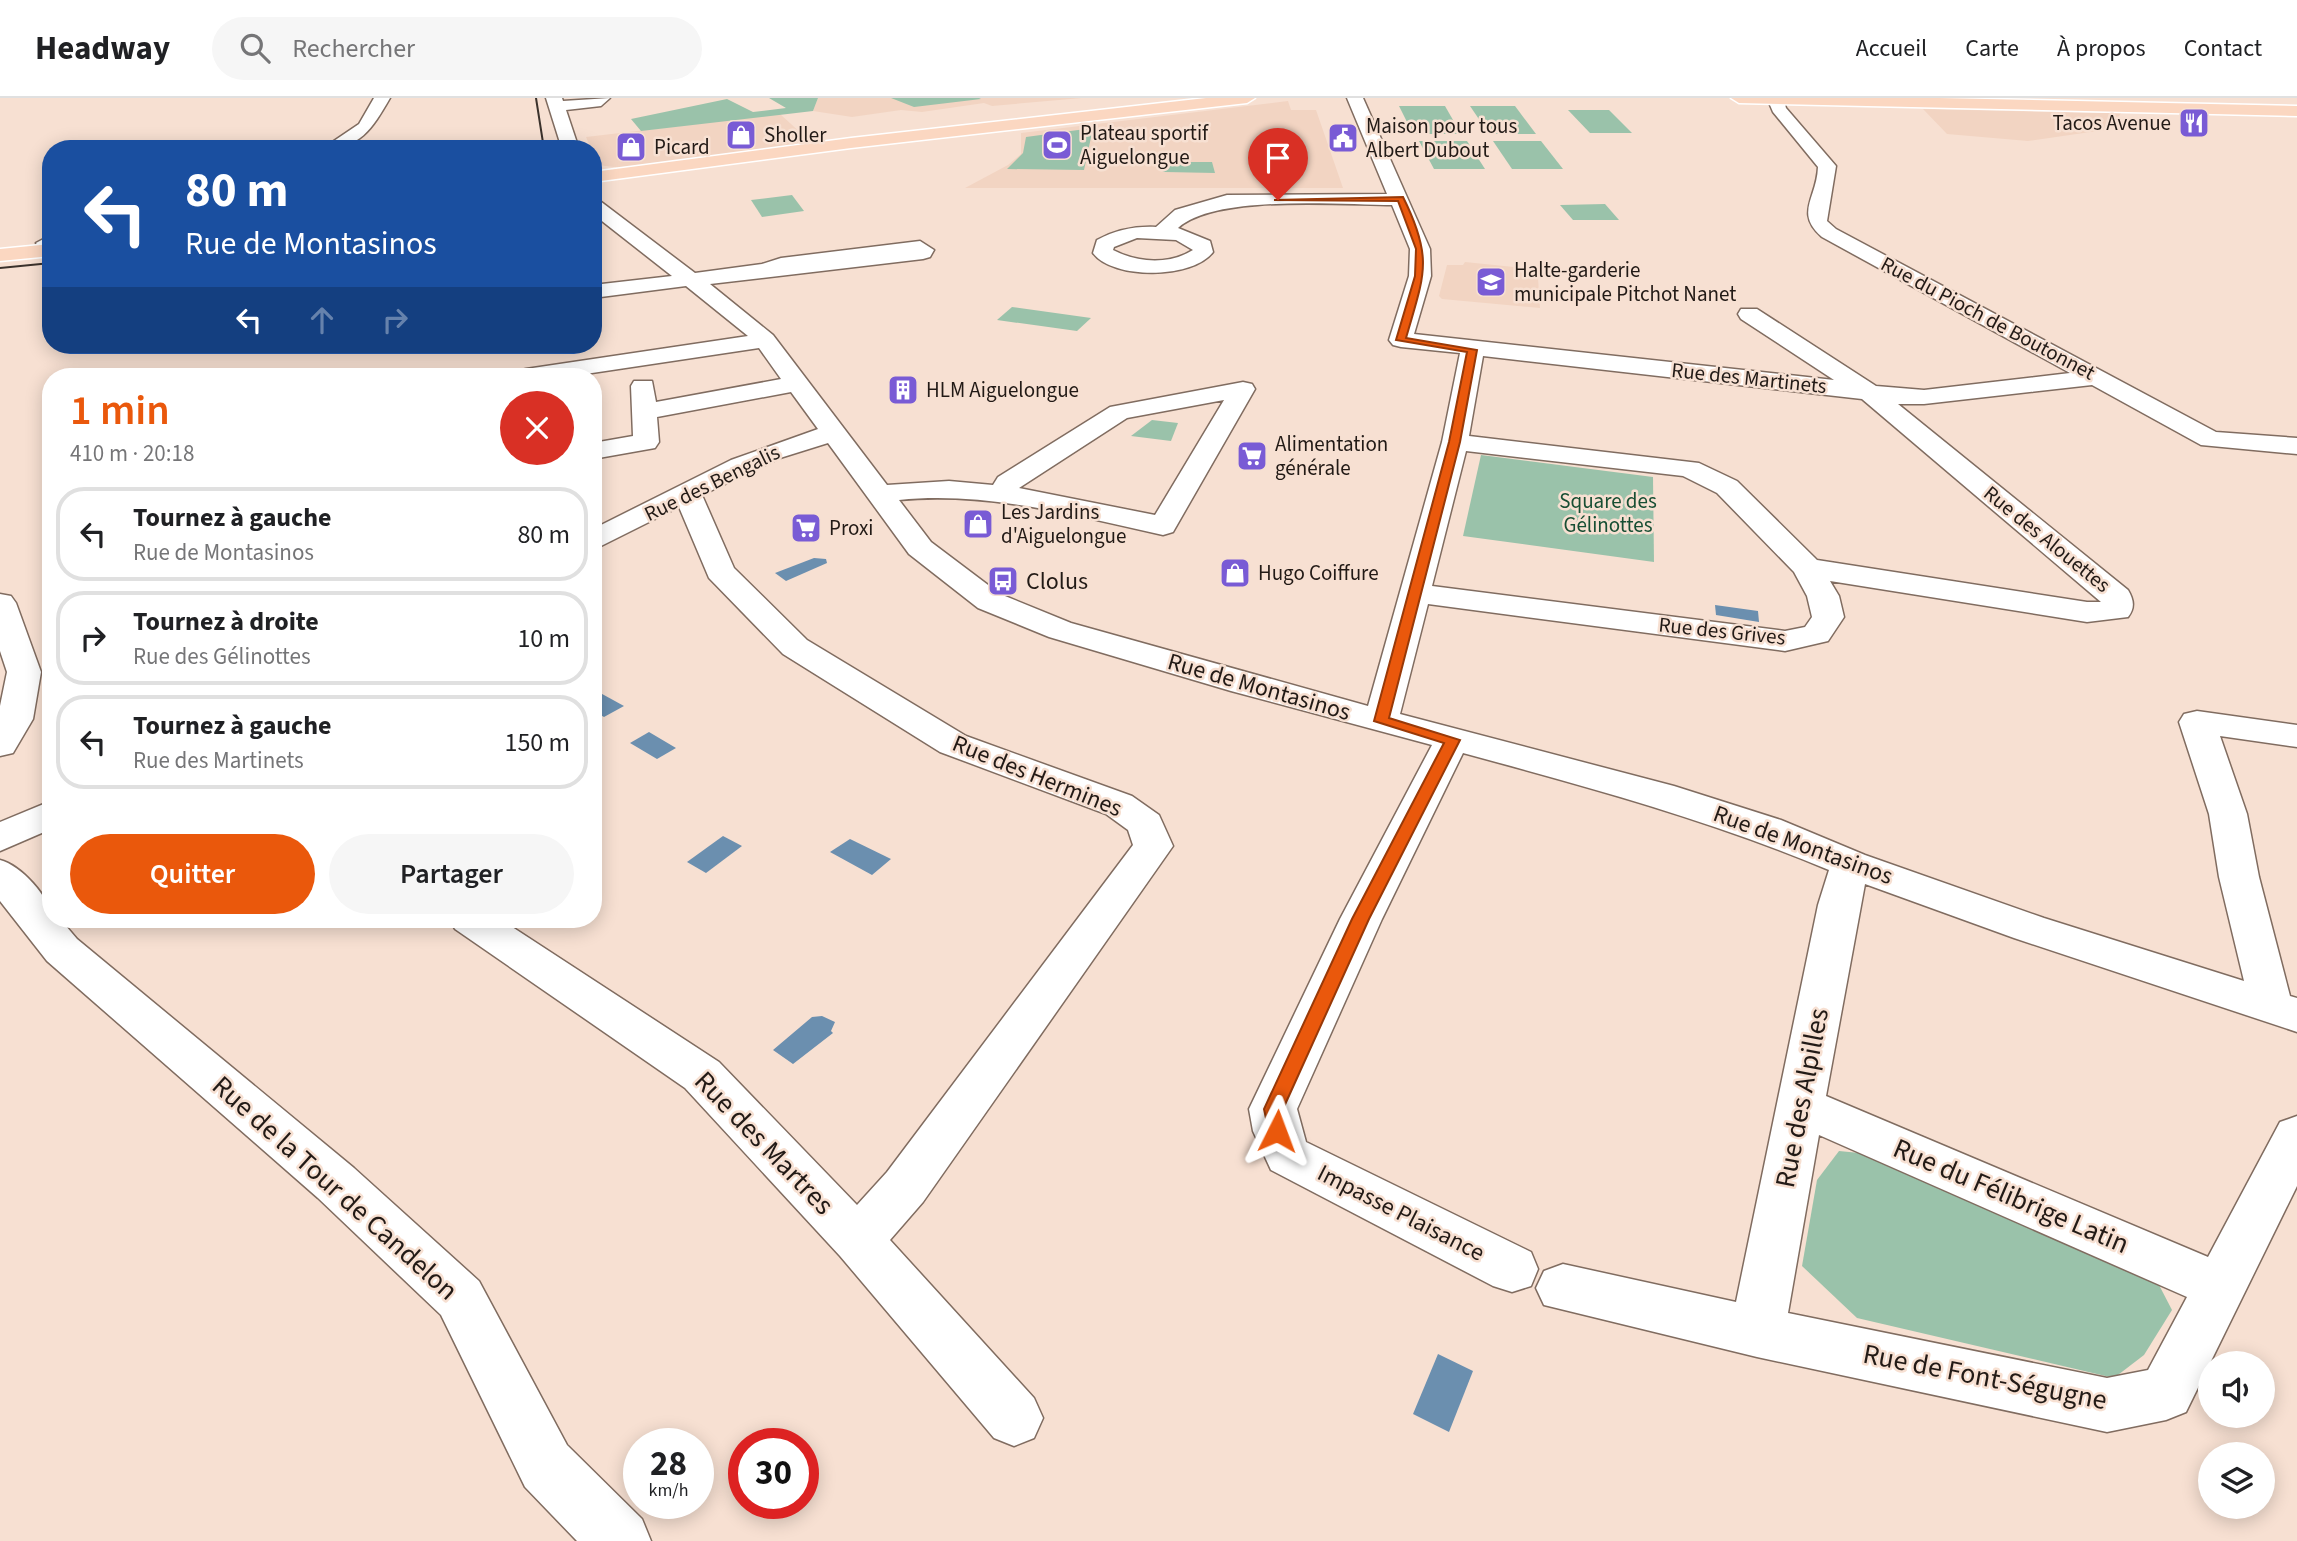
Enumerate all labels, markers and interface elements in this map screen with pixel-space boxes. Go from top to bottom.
search box [212,17,702,80]
text: Headway [35,25,170,72]
icon: search [236,29,274,67]
text: Rechercher [292,30,415,67]
text: Accueil [1856,31,1927,66]
text: Carte [1965,31,2019,66]
text: À propos [2057,31,2146,66]
text: Contact [2184,31,2262,66]
restaurant icon: Tacos Avenue [2177,106,2211,140]
place label: Tacos Avenue [2052,108,2171,138]
place label: Maison pour tous Albert Dubout [1366,111,1517,165]
shop icon: Sholler [724,118,758,152]
place label: Plateau sportif Aiguelongue [1080,118,1209,172]
place label: Sholler [764,120,827,150]
public building icon: Maison pour tous Albert Dubout [1326,121,1360,155]
sports icon: Plateau sportif Aiguelongue [1040,128,1074,162]
pin [1248,128,1308,200]
shop icon: Picard [614,130,648,164]
place label: Picard [654,132,710,162]
icon: arrive [1259,139,1297,177]
text: 80 m [185,156,289,226]
icon: left [70,168,161,259]
text: Rue de Montasinos [185,221,437,267]
street label: Rue du Pioch de Boutonnet [1876,249,2100,387]
place label: Halte-garderie municipale Pitchot Nanet [1514,255,1736,309]
school or university icon: Halte-garderie municipale Pitchot Nanet [1474,265,1508,299]
icon: left [230,301,268,339]
icon: ahead [303,301,341,339]
icon: right [376,301,414,339]
street label: Rue des Martinets [1670,355,1828,401]
building icon: HLM Aiguelongue [886,373,920,407]
place label: HLM Aiguelongue [926,375,1079,405]
text: 1 min [70,381,170,441]
button: close [500,391,574,465]
place label: Alimentation générale [1275,429,1388,483]
text: 410 m · 20:18 [70,437,194,470]
street label: Rue des Bengalis [639,437,785,529]
supermarket icon: Alimentation générale [1235,439,1269,473]
street label: Rue des Alouettes [1977,478,2117,600]
park label: Square des Gélinottes [1559,486,1657,540]
place label: Les Jardins d'Aiguelongue [1001,497,1126,551]
text: Tournez à gauche [133,499,332,536]
shop icon: Les Jardins d'Aiguelongue [961,507,995,541]
supermarket icon: Proxi [789,511,823,545]
place label: Proxi [829,513,874,543]
icon: left [74,515,112,553]
text: 80 m [517,516,570,553]
text: Rue de Montasinos [133,536,314,569]
shop icon: Hugo Coiffure [1218,556,1252,590]
place label: Hugo Coiffure [1258,558,1379,588]
bus stop icon: Clolus [986,564,1020,598]
place label: Clolus [1026,564,1088,599]
text: Tournez à droite [133,603,319,640]
street label: Rue des Grives [1657,609,1787,653]
icon: right [74,619,112,657]
text: 10 m [517,620,570,657]
text: Rue des Gélinottes [133,640,311,673]
street label: Rue de Montasinos [1163,644,1355,730]
text: Tournez à gauche [133,707,332,744]
icon: left [74,723,112,761]
text: 150 m [504,724,570,761]
street label: Rue des Hermines [947,726,1127,826]
text: Rue des Martinets [133,744,304,777]
street label: Rue de Montasinos [1708,796,1898,894]
button: Quitter [70,834,315,914]
button: Partager [329,834,574,914]
street label: Rue des Alpilles [1765,1005,1839,1191]
street label: Rue des Martres [685,1062,843,1224]
street label: Rue de la Tour de Candelon [203,1066,467,1310]
position arrow [1240,1094,1314,1168]
street label: Rue du Félibrige Latin [1887,1128,2135,1264]
street label: Impasse Plaisance [1311,1156,1491,1270]
street label: Rue de Font-Ségugne [1860,1334,2110,1420]
map controls [2198,1351,2275,1519]
button: sound [2198,1351,2275,1428]
speed limit sign: 30 [728,1428,819,1519]
text: 28 [650,1439,687,1489]
button: layers [2198,1442,2275,1519]
text: km/h [649,1478,688,1503]

